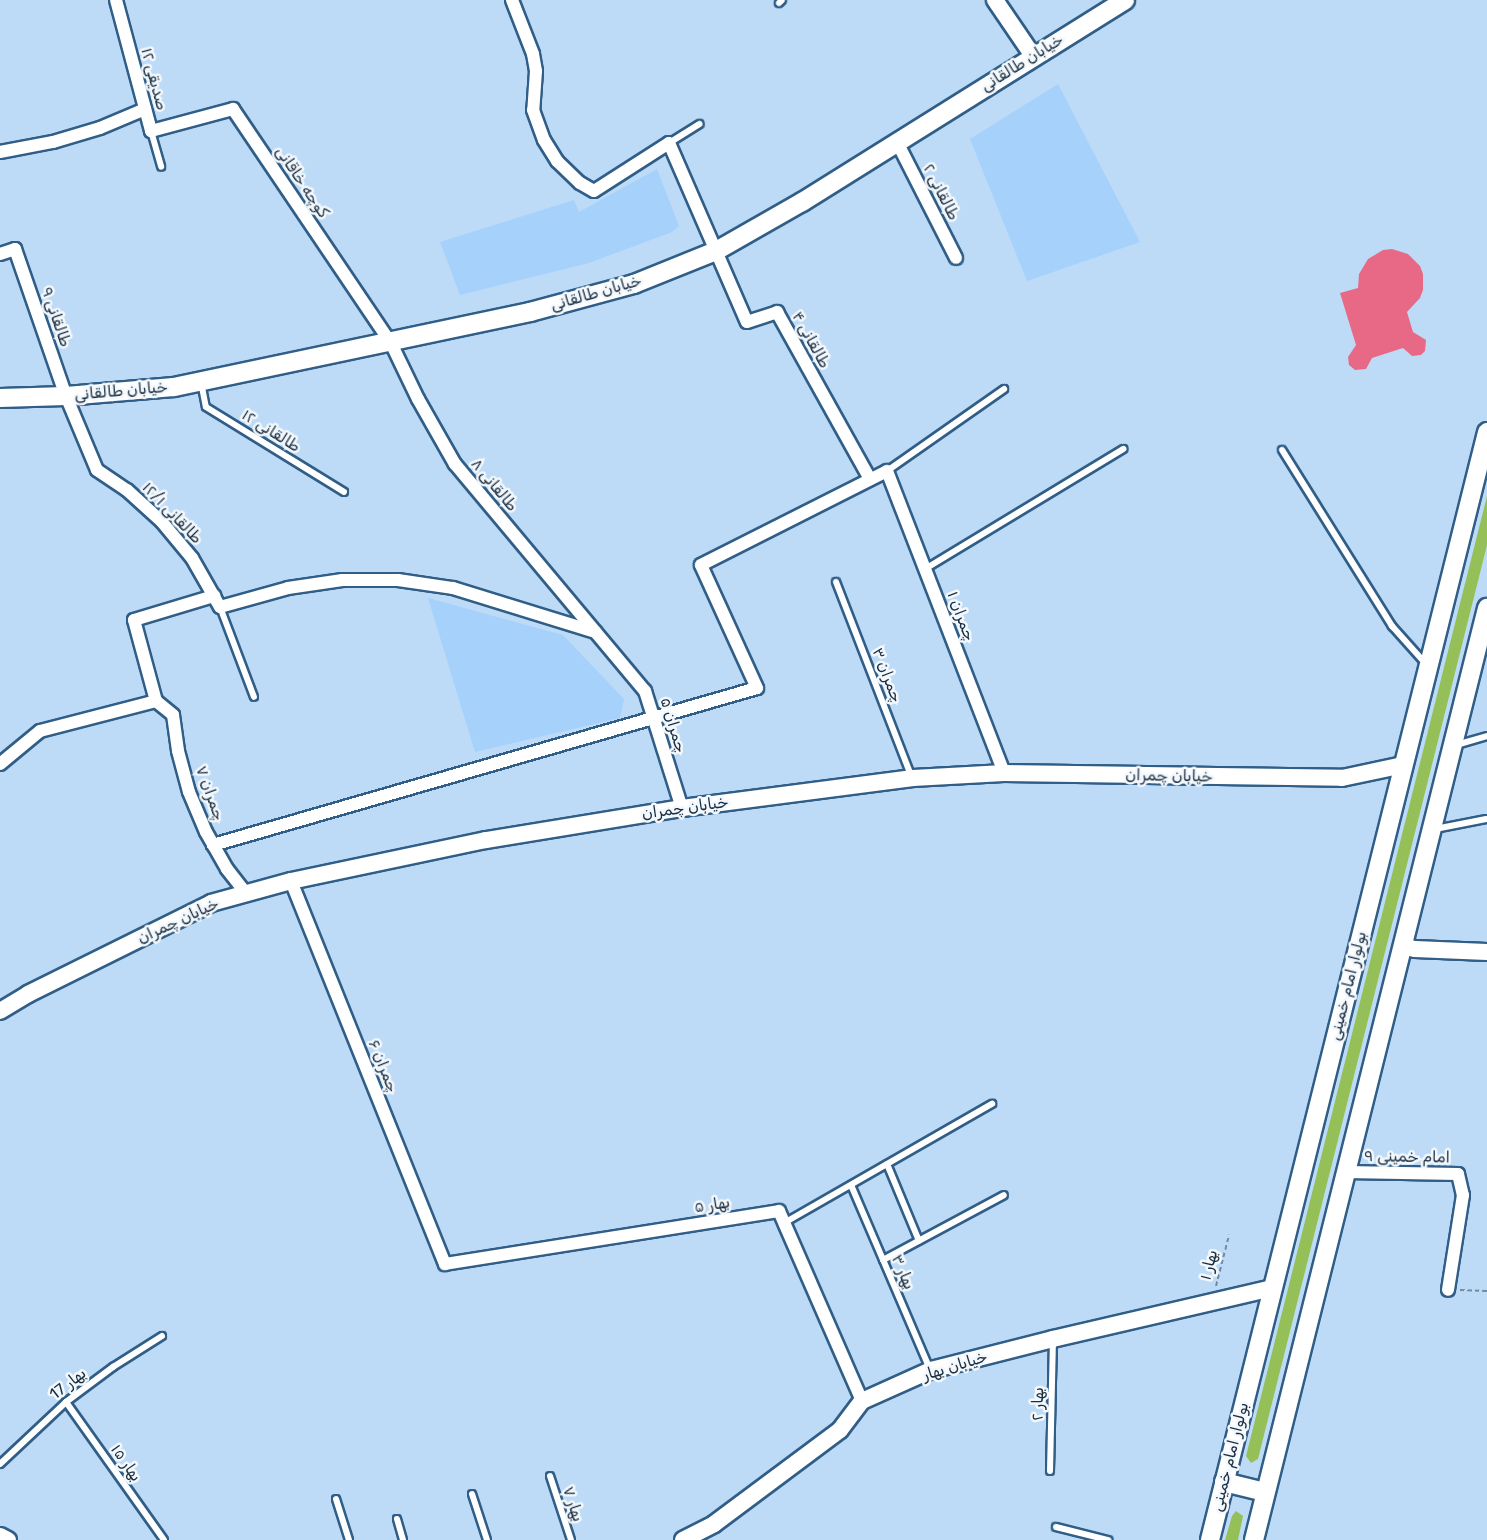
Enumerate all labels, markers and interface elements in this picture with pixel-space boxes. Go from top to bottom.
street label: خیابان طالقانی [977,30,1067,96]
street label: صدیقی ۱۲ [137,46,171,112]
street label: کوچه خاقانی [271,143,333,221]
street label: طالقانی ۲ [919,161,963,223]
street label: خیابان طالقانی [548,271,644,315]
street label: طالقانی ۹ [37,285,75,349]
street label: طالقانی ۴ [788,308,834,372]
street label: خیابان طالقانی [73,377,169,405]
street label: طالقانی ۱۲ [238,405,304,457]
street label: طالقانی ۸ [466,455,522,515]
street label: طالقانی ۱۲/۱ [138,478,206,548]
street label: چمران ۱ [943,589,979,643]
street label: چمران ۳ [868,645,906,705]
street label: چمران ۵ [656,695,690,755]
street label: چمران ۷ [191,763,229,823]
street label: خیابان چمران [1125,766,1213,786]
street label: خیابان چمران [640,792,730,824]
street label: خیابان چمران [134,894,222,948]
street label: بولوار امام خمینی [1325,929,1371,1043]
street label: چمران ۶ [364,1037,402,1095]
street label: امام خمینی ۹ [1364,1147,1450,1167]
street label: بهار ۵ [693,1193,731,1217]
street label: بهار ۱ [1196,1248,1222,1282]
street label: بهار ۳ [887,1252,919,1292]
street label: خیابان بهار [920,1347,990,1385]
street label: بهار 17 [46,1364,90,1404]
street label: بهار ۲ [1028,1387,1048,1421]
street label: بولوار امام خمینی [1207,1400,1253,1514]
street label: بهار ۱۵ [106,1441,146,1485]
street label: بهار ۷ [558,1484,588,1524]

